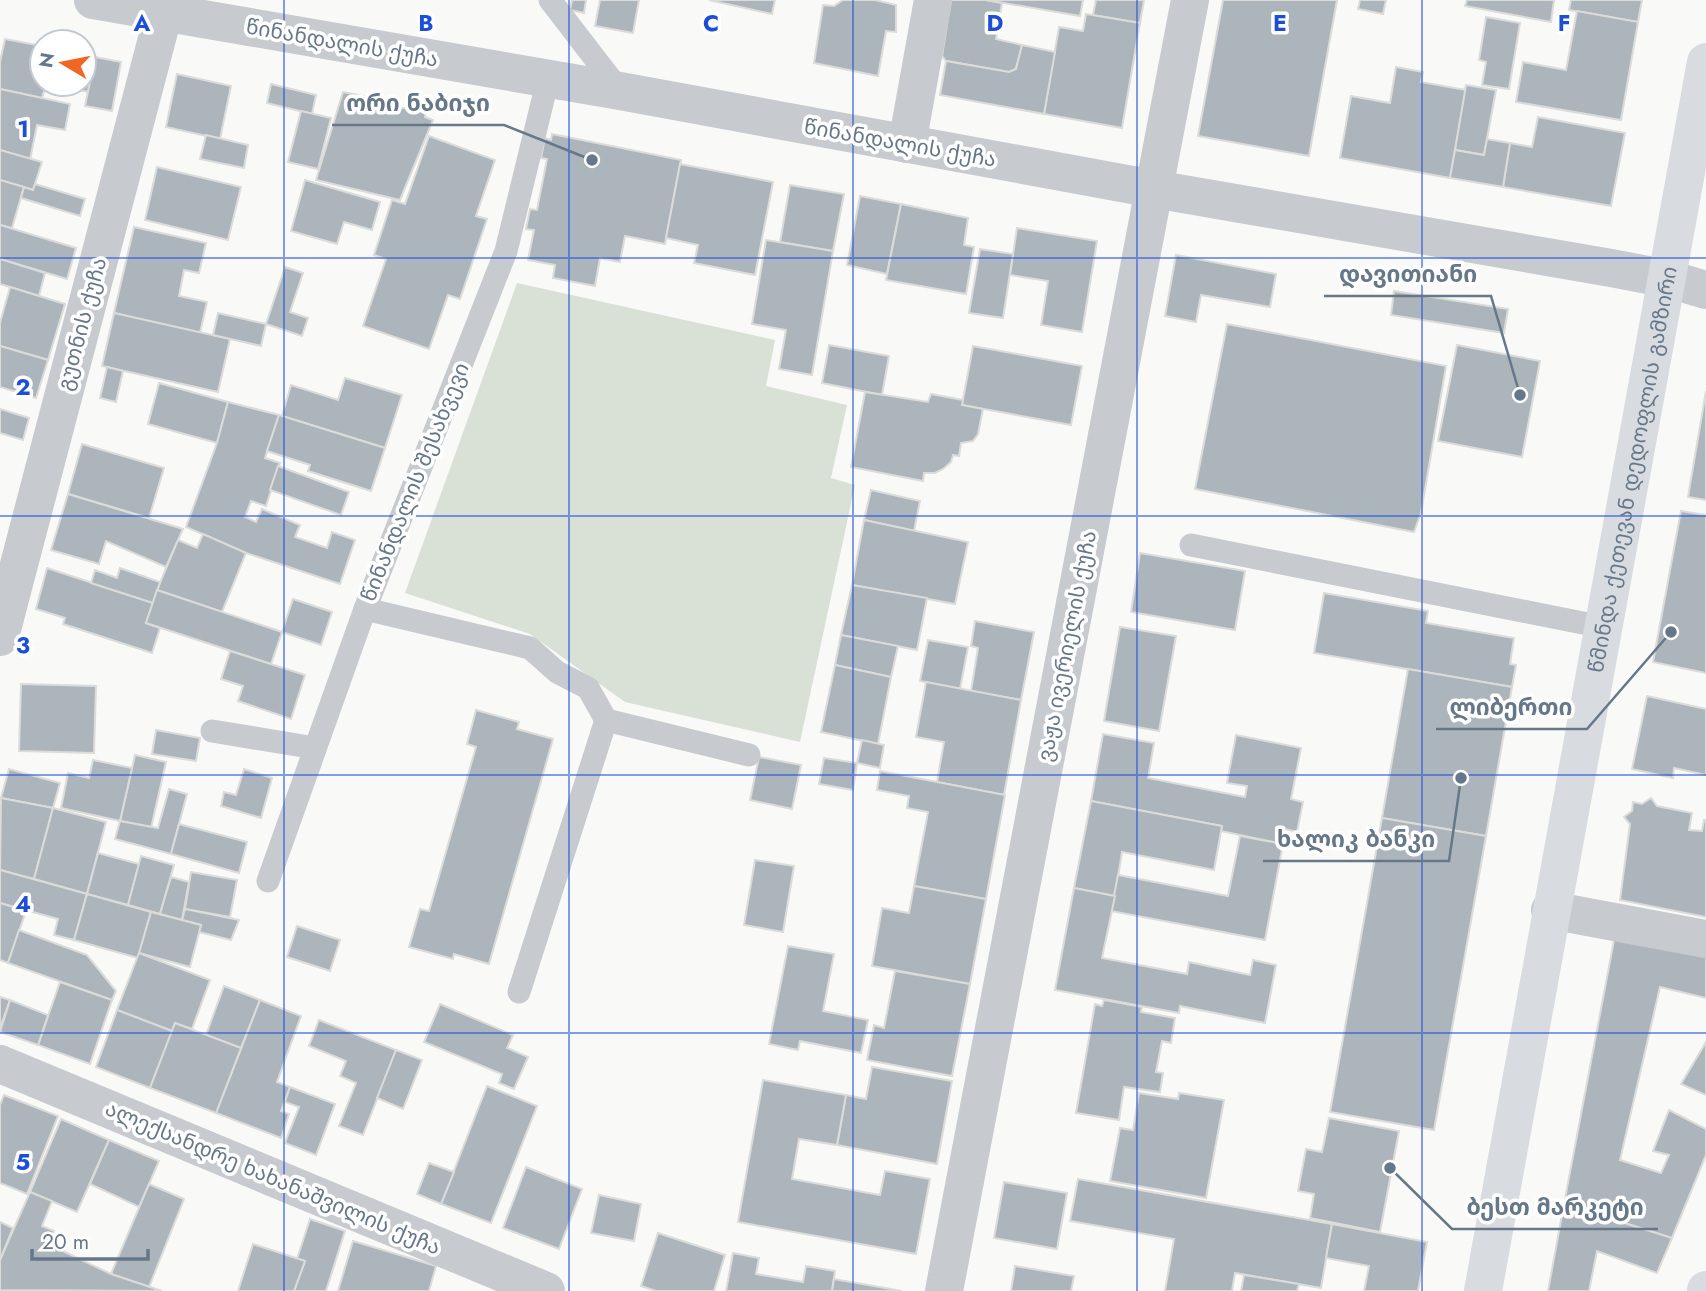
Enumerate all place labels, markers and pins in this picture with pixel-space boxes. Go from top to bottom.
callout: ორი ნაბიჯი [332,81,504,125]
callout: დავითიანი [1324,252,1491,296]
callout: ლიბერთი [1436,685,1587,729]
callout: ხალიკ ბანკი [1263,817,1449,861]
callout: ბესთ მარკეტი [1452,1185,1658,1229]

